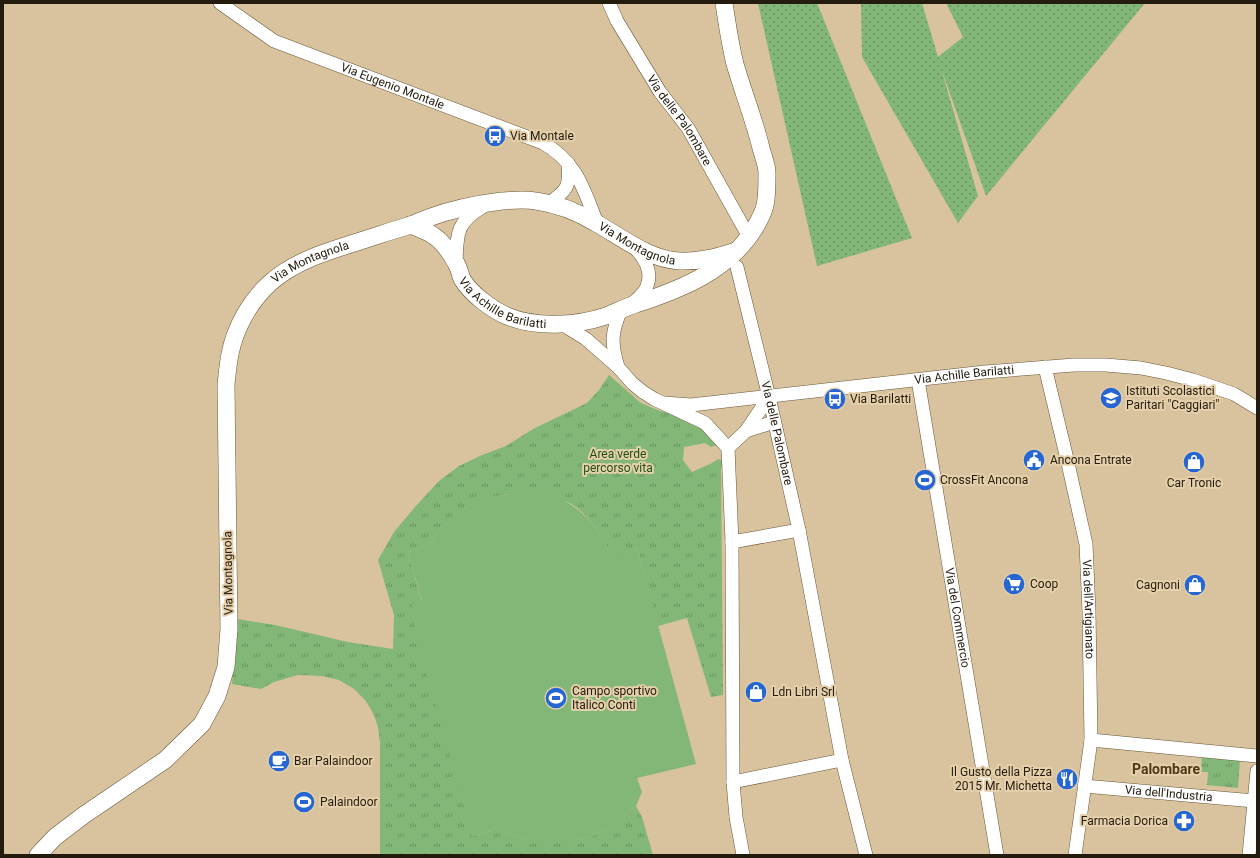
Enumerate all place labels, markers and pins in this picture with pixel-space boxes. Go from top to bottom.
bus stop icon: Via Montale [482,123,508,149]
place label: Via Montale [510,129,574,143]
place label: Istituti Scolastici Paritari "Caggiari" [1126,384,1220,412]
school or university icon: Istituti Scolastici Paritari "Caggiari" [1098,385,1124,411]
bus stop icon: Via Barilatti [822,386,848,412]
place label: Via Barilatti [850,392,911,406]
public building icon: Ancona Entrate [1021,447,1047,473]
shop icon: Car Tronic [1181,449,1207,475]
place label: Ancona Entrate [1050,453,1132,467]
sports icon: CrossFit Ancona [912,467,938,493]
place label: CrossFit Ancona [940,473,1028,487]
place label: Car Tronic [1167,476,1221,490]
supermarket icon: Coop [1001,571,1027,597]
shop icon: Cagnoni [1182,572,1208,598]
place label: Coop [1030,577,1058,591]
place label: Cagnoni [1136,578,1180,592]
shop icon: Ldn Libri Srl [743,679,769,705]
place label: Campo sportivo Italico Conti [572,684,657,712]
sports icon: Campo sportivo Italico Conti [543,685,569,711]
place label: Ldn Libri Srl [772,685,835,699]
cafe icon: Bar Palaindoor [266,748,292,774]
place label: Bar Palaindoor [294,754,373,768]
place label: Il Gusto della Pizza 2015 Mr. Michetta [951,765,1052,793]
restaurant icon: Il Gusto della Pizza 2015 Mr. Michetta [1054,766,1080,792]
sports icon: Palaindoor [291,789,317,815]
place label: Palaindoor [320,795,378,809]
pharmacy icon: Farmacia Dorica [1171,808,1197,834]
place label: Farmacia Dorica [1081,814,1168,828]

